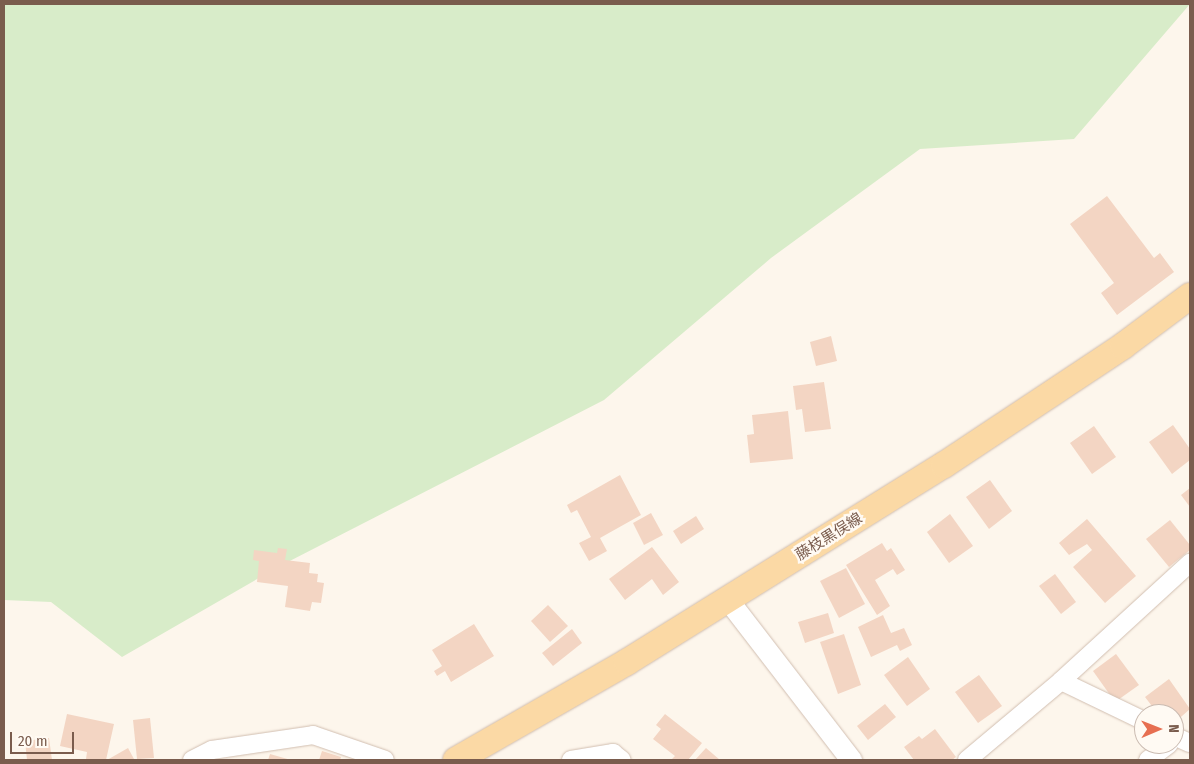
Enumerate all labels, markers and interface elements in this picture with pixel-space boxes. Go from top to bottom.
street label: 藤枝黒俣線 [792,509,866,565]
north arrow [1134,704,1184,754]
scale bar [12,722,76,754]
text: N [1165,724,1182,733]
text: 20 m [18,732,48,750]

